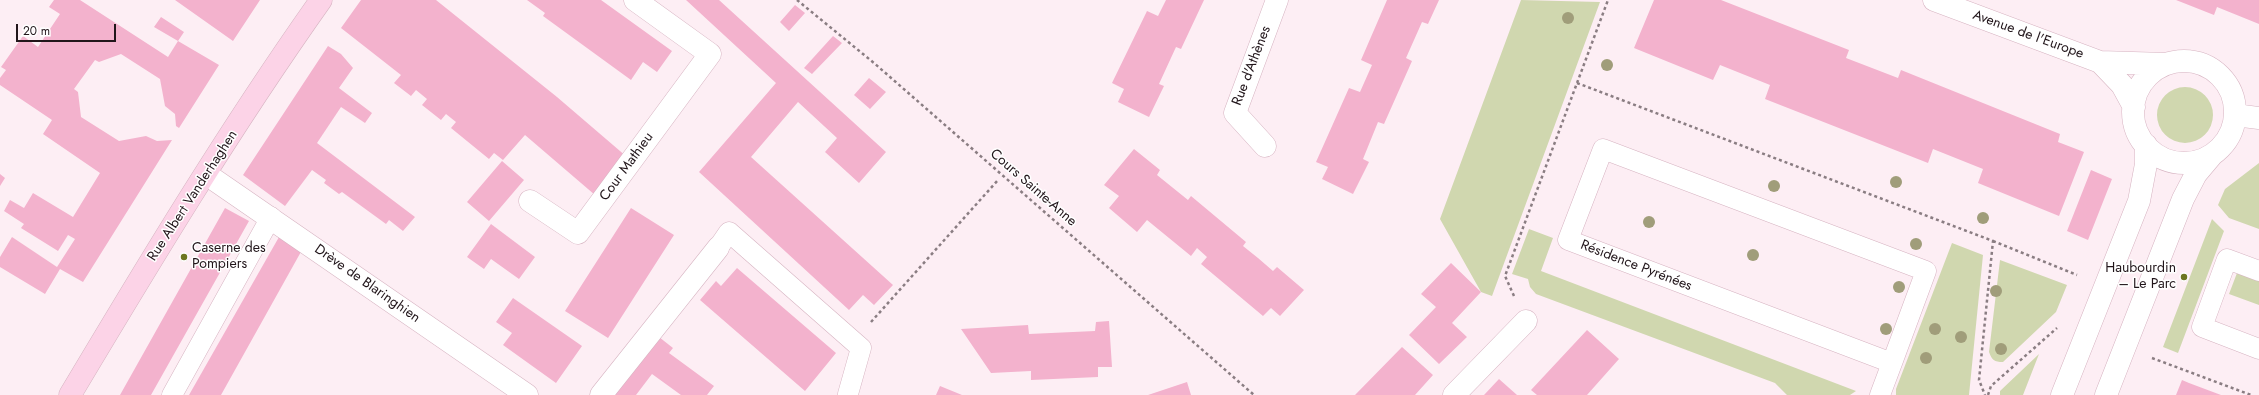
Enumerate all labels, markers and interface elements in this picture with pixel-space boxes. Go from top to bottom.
street label: Avenue de l'Europe [1970,7,2086,63]
scale bar [18,16,118,42]
text: 20 m [23,22,50,40]
street label: Rue d'Athènes [1229,24,1275,108]
street label: Rue Albert Vanderhaghen [144,127,242,265]
street label: Cour Mathieu [597,129,657,205]
street label: Cours Sainte-Anne [986,146,1080,230]
street label: Résidence Pyrénées [1578,237,1694,295]
place label: Caserne des Pompiers [192,241,266,274]
street label: Drève de Blaringhien [311,241,423,327]
marker: Caserne des Pompiers [179,252,189,262]
place label: Haubourdin – Le Parc [2105,261,2176,294]
marker: Haubourdin – Le Parc [2179,272,2189,282]

